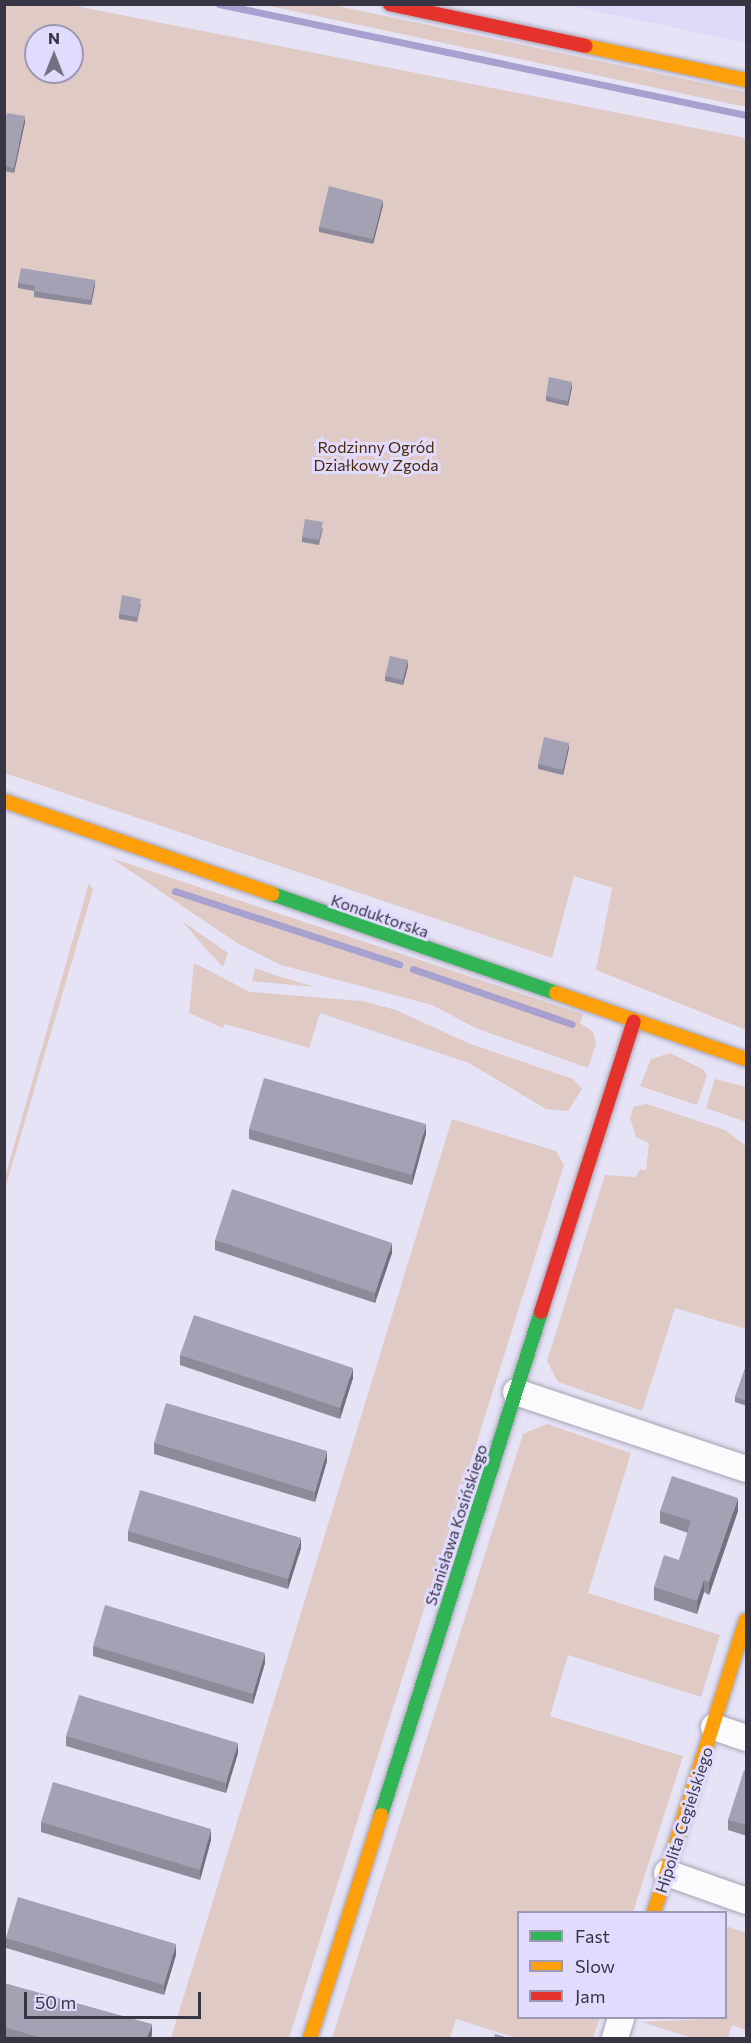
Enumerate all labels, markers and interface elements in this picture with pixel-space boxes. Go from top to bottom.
north arrow [24,24,84,84]
text: N [48,28,60,47]
park label: Rodzinny Ogród Działkowy Zgoda [313,437,439,475]
street label: Konduktorska [329,890,431,942]
street label: Stanisława Kosińskiego [421,1442,491,1608]
street label: Hipolita Cegielskiego [651,1744,717,1896]
legend [517,1911,727,2019]
text: Fast [575,1925,610,1947]
text: Slow [575,1955,615,1977]
scale bar [27,1980,204,2018]
text: Jam [575,1985,605,2007]
text: 50 m [35,1991,76,2013]

